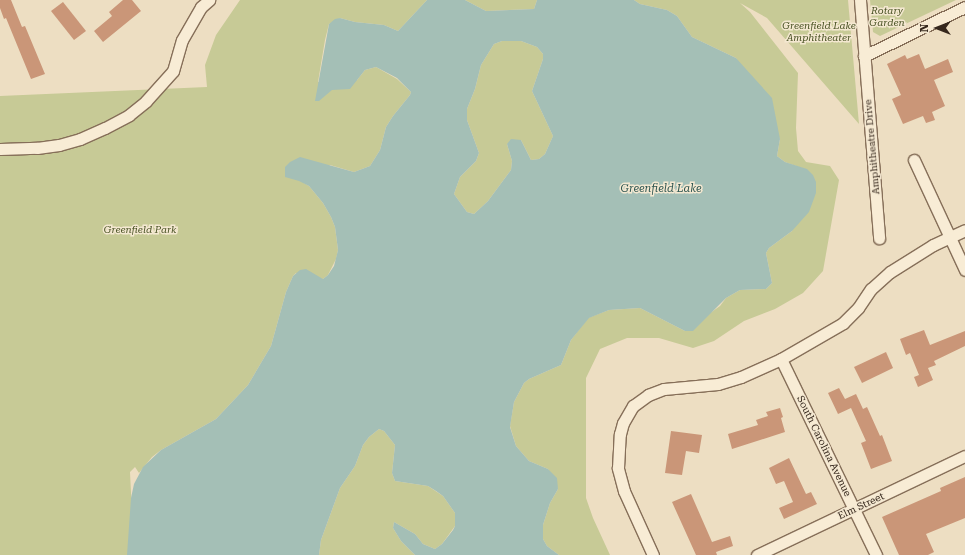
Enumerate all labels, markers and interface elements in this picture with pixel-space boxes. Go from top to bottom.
park label: Rotary Garden [869,4,905,28]
north arrow [917,8,957,48]
park label: Greenfield Lake Amphitheater [782,19,856,42]
text: N [918,24,931,32]
street label: Amphitheatre Drive [862,99,882,195]
water label: Greenfield Lake [620,182,702,196]
park label: Greenfield Park [104,224,176,236]
street label: South Carolina Avenue [794,394,854,498]
street label: Elm Street [836,490,886,522]

